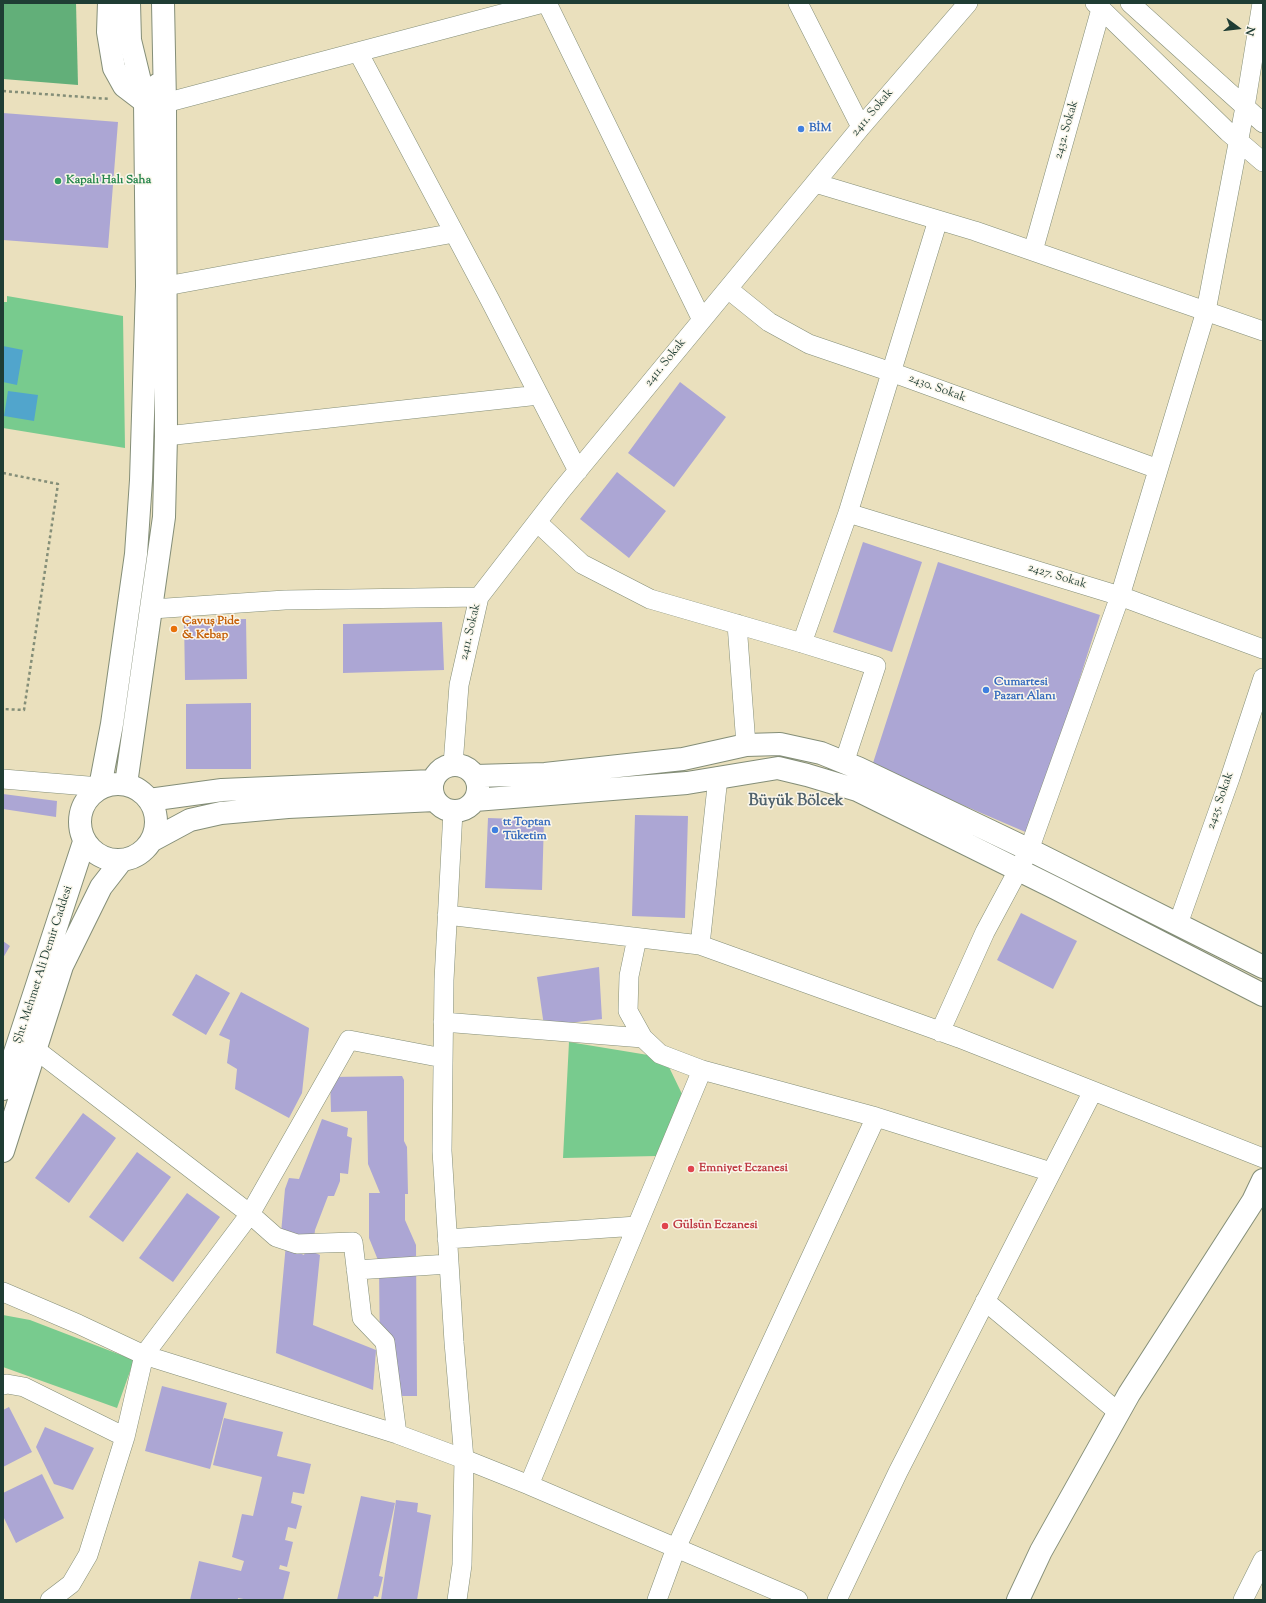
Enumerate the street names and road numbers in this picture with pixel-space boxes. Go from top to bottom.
street label: 2411. Sokak [849,86,897,140]
street label: 2432. Sokak [1052,99,1082,161]
street label: 2411. Sokak [642,336,690,390]
street label: 2430. Sokak [906,372,968,406]
street label: 2427. Sokak [1026,561,1088,593]
street label: 2411. Sokak [457,602,485,662]
street label: 2425. Sokak [1205,771,1237,831]
street label: Şht. Mehmet Ali Demir Caddesi [12,884,76,1046]

